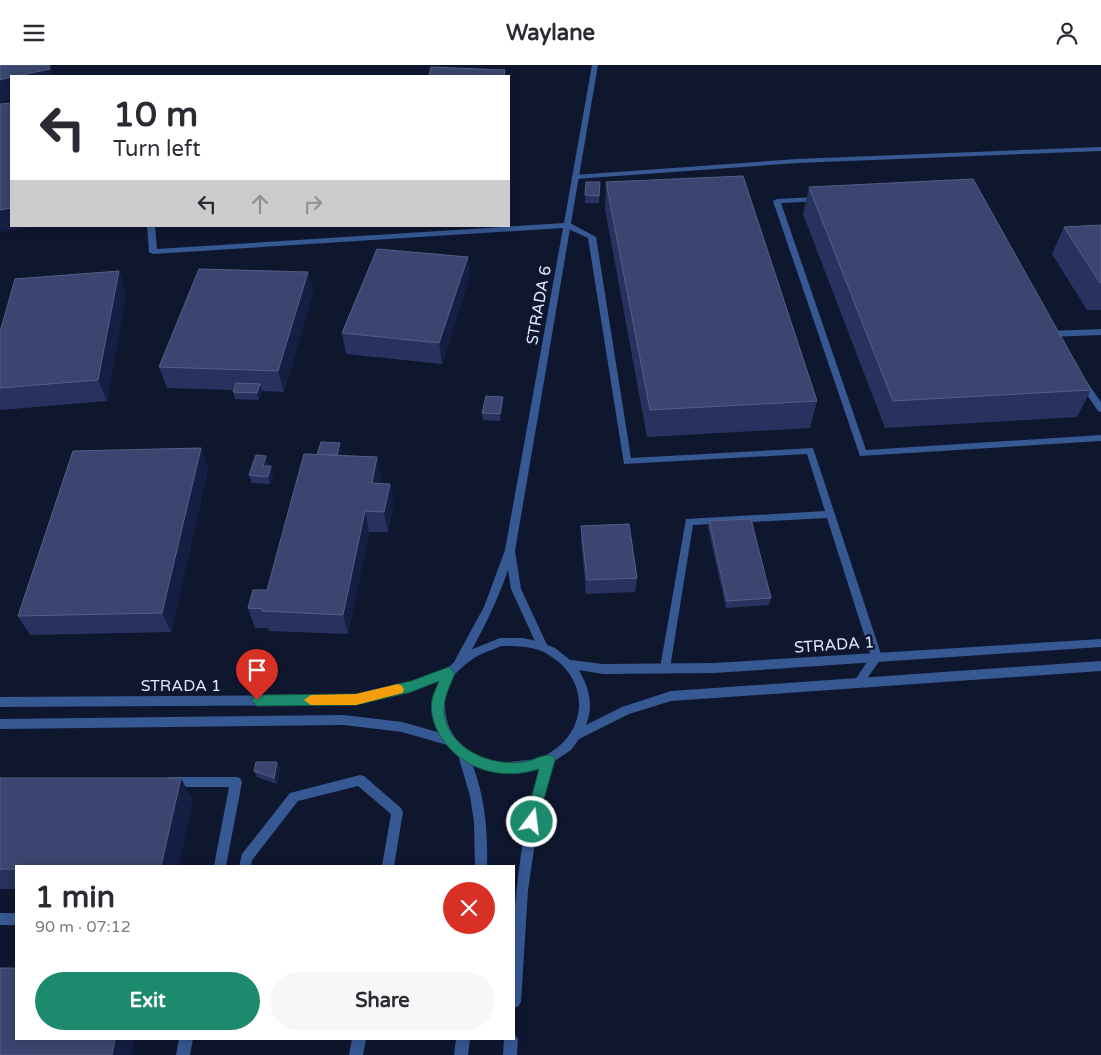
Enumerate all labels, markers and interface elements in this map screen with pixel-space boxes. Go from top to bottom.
icon: menu [20,19,48,47]
icon: person [1053,19,1081,47]
text: Waylane [506,20,595,46]
text: 10 m [113,94,198,136]
icon: left [30,95,95,160]
text: Turn left [113,136,201,162]
icon: left [193,190,221,218]
icon: ahead [246,190,274,218]
icon: right [299,190,327,218]
street label: STRADA 6 [522,264,556,346]
street label: STRADA 1 [793,632,875,658]
pin [236,649,278,700]
icon: arrive [243,656,271,684]
street label: STRADA 1 [141,676,221,696]
position arrow [505,795,557,847]
text: 1 min [35,879,115,916]
button: close [443,882,495,934]
text: 90 m · 07:12 [35,917,131,937]
button: Exit [35,972,260,1030]
button: Share [270,972,495,1030]

